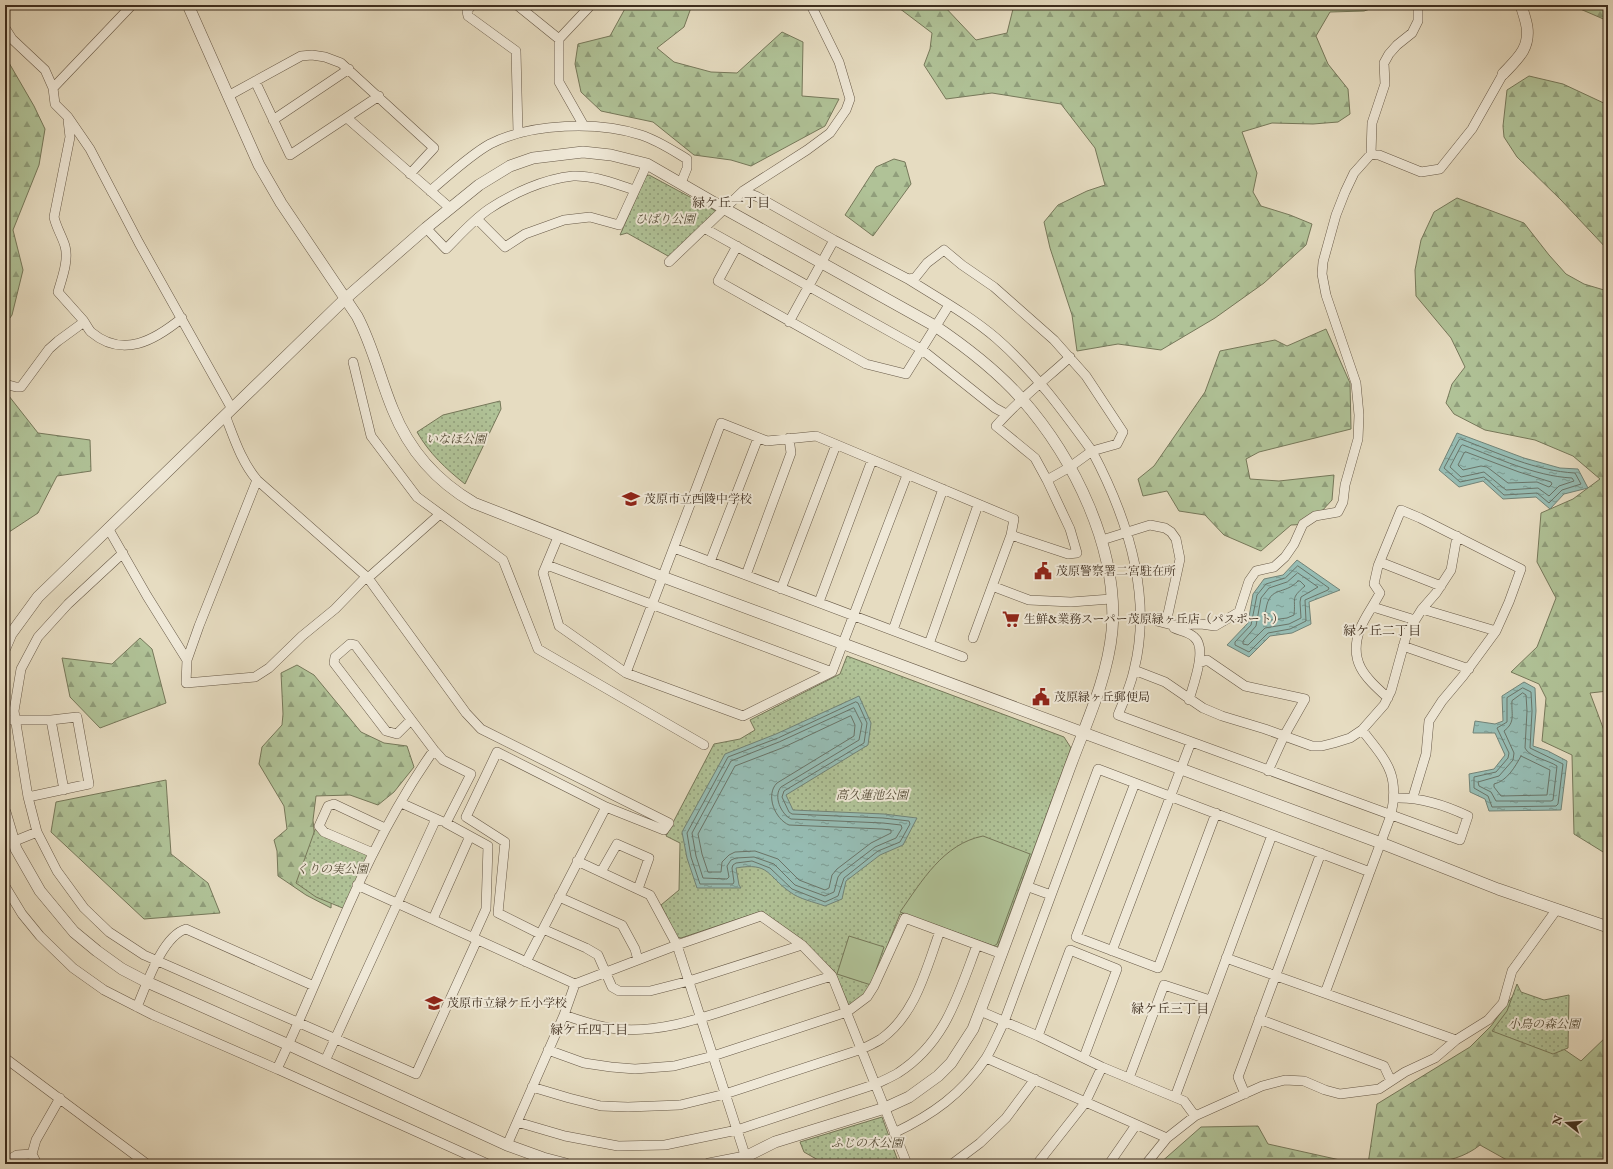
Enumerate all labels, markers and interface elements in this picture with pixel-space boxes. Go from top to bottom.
district label: 緑ケ丘一丁目 [692,195,770,212]
park label: ひばり公園 [635,212,697,227]
park label: いなほ公園 [426,432,488,447]
school or university icon: 茂原市立西陵中学校 [621,489,641,509]
place label: 茂原市立西陵中学校 [644,492,752,507]
public building icon: 茂原警察署二宮駐在所 [1033,561,1053,581]
place label: 茂原警察署二宮駐在所 [1056,564,1176,579]
supermarket icon: 生鮮&業務スーパー茂原緑ヶ丘店（パスポート） [1001,609,1021,629]
place label: 生鮮&業務スーパー茂原緑ヶ丘店（パスポート） [1024,612,1284,627]
district label: 緑ケ丘二丁目 [1343,623,1421,640]
public building icon: 茂原緑ヶ丘郵便局 [1031,687,1051,707]
place label: 茂原緑ヶ丘郵便局 [1054,690,1150,705]
park label: 高久蓮池公園 [836,788,910,803]
park label: くりの実公園 [296,862,370,877]
school or university icon: 茂原市立緑ケ丘小学校 [424,993,444,1013]
place label: 茂原市立緑ケ丘小学校 [447,996,567,1011]
district label: 緑ケ丘三丁目 [1131,1001,1209,1018]
park label: 小鳥の森公園 [1508,1017,1582,1032]
district label: 緑ケ丘四丁目 [550,1022,628,1039]
north arrow [1547,1103,1587,1143]
text: N [1550,1113,1567,1128]
park label: ふじの木公園 [831,1136,905,1151]

